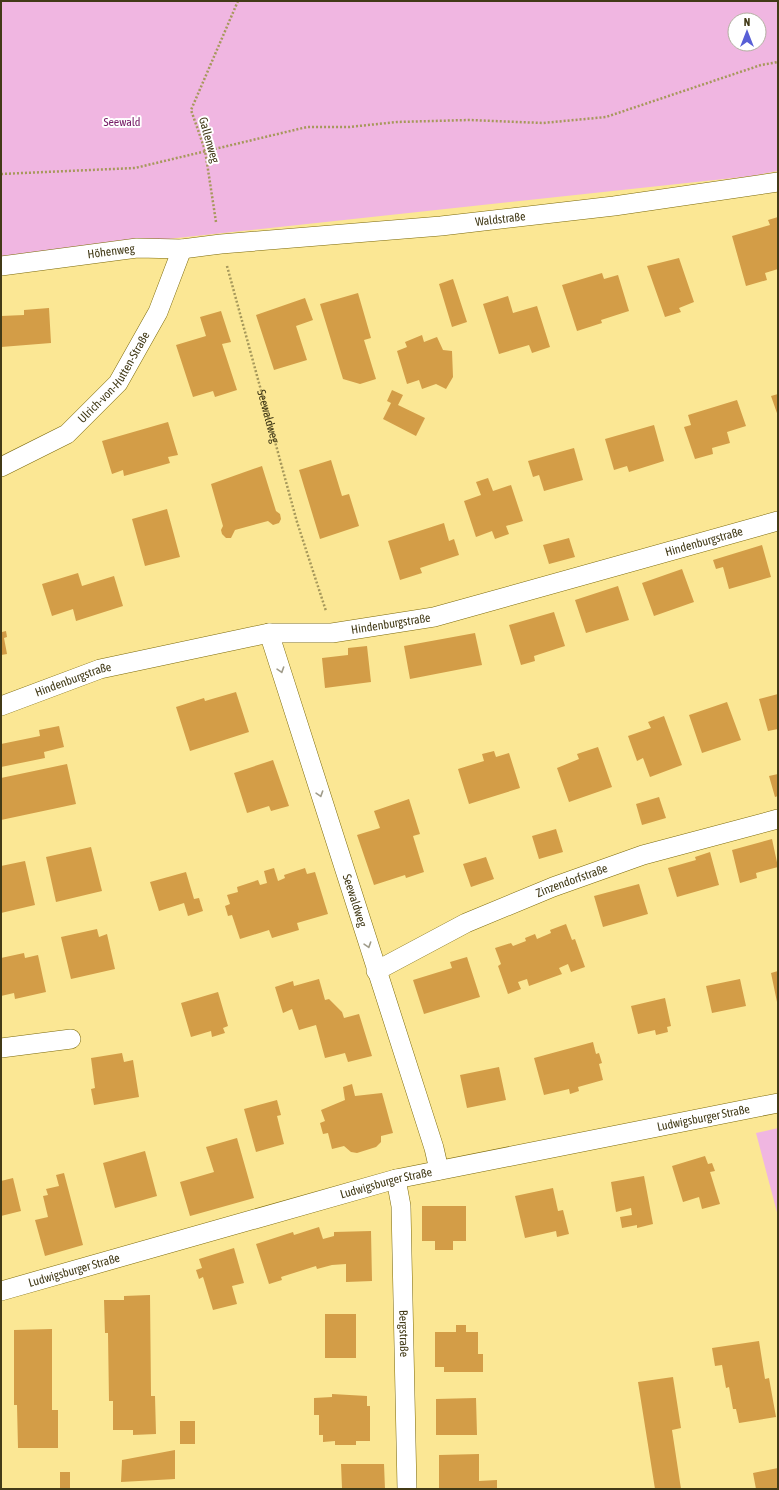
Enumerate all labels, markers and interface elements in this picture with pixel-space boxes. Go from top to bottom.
north arrow [727,12,767,52]
text: N [744,16,750,28]
park label: Seewald [103,115,141,129]
street label: Gallenweg [196,115,222,165]
street label: Waldstraße [475,209,526,229]
street label: Höhenweg [87,241,136,261]
street label: Ulrich-von-Hutten-Straße [75,329,153,426]
street label: Seewaldweg [254,388,282,446]
street label: Hindenburgstraße [663,524,744,559]
street label: Hindenburgstraße [350,611,431,637]
street label: Hindenburgstraße [33,660,113,700]
one-way arrow [276,666,284,673]
one-way arrow [315,790,324,797]
street label: Zinzendorfstraße [534,861,610,900]
street label: Seewaldweg [340,872,370,930]
one-way arrow [363,941,372,948]
street label: Ludwigsburger Straße [656,1102,751,1134]
street label: Ludwigsburger Straße [339,1165,433,1201]
street label: Ludwigsburger Straße [27,1251,121,1290]
street label: Bergstraße [396,1310,411,1357]

